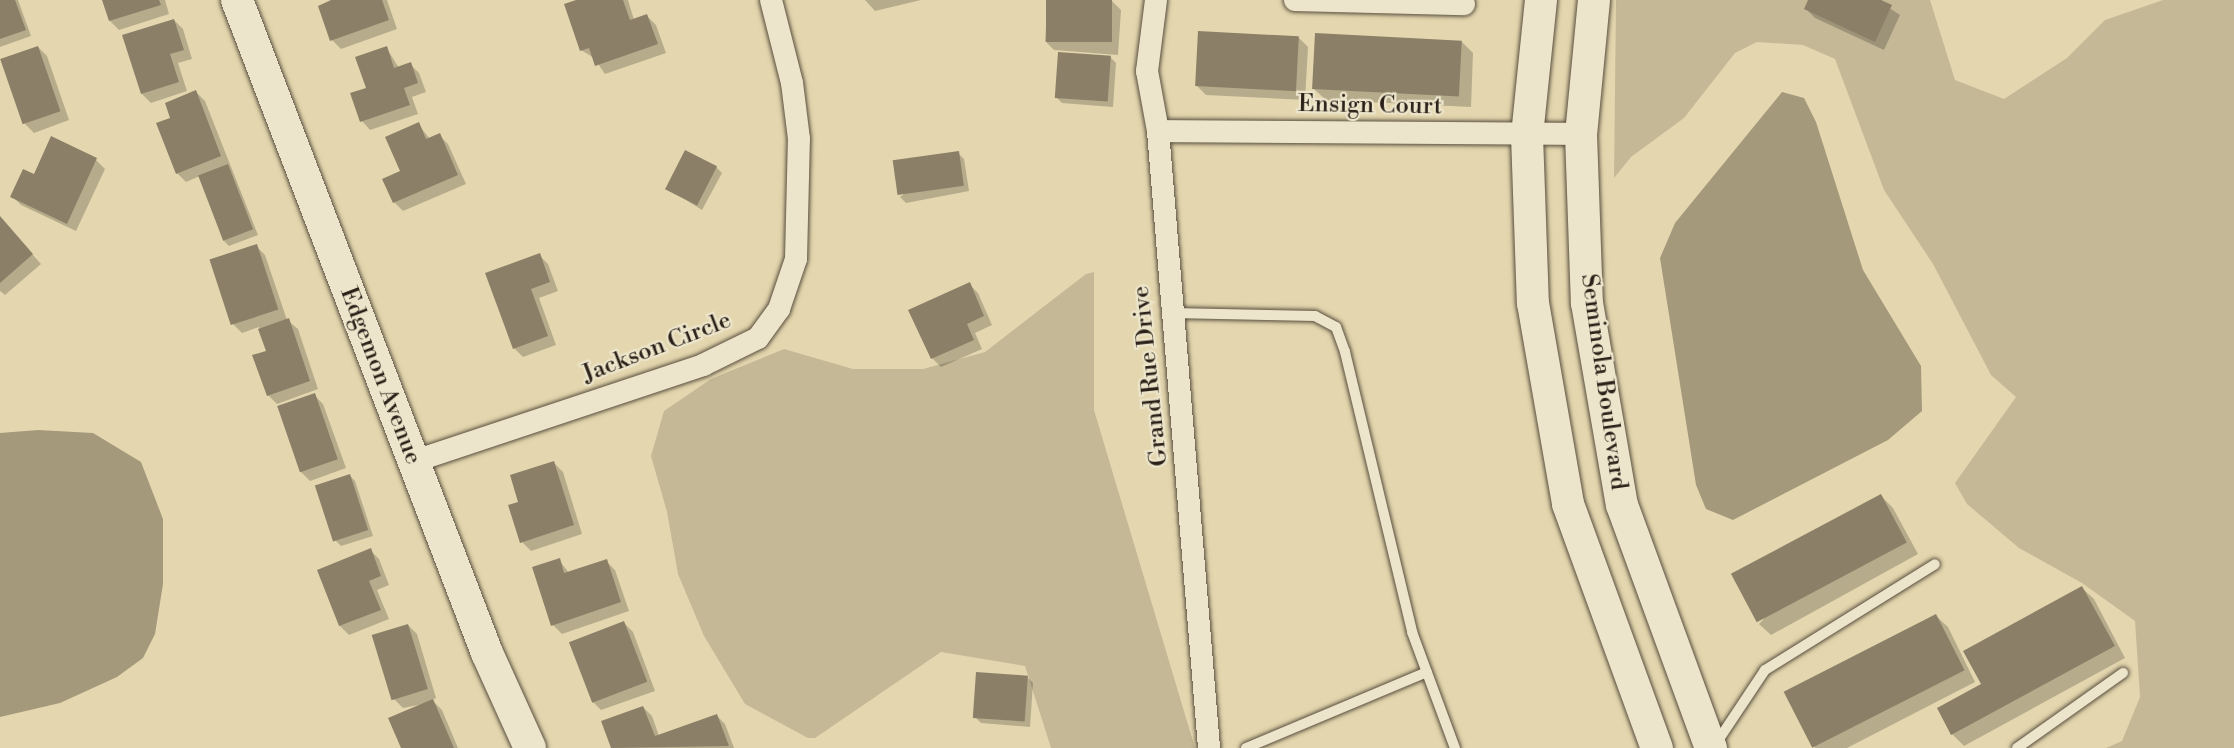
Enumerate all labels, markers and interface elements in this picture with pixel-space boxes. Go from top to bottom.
street label: Ensign Court [1298,90,1442,122]
street label: Seminola Boulevard [1574,272,1632,492]
street label: Edgemon Avenue [333,283,427,469]
street label: Grand Rue Drive [1127,284,1175,468]
street label: Jackson Circle [579,306,735,390]

